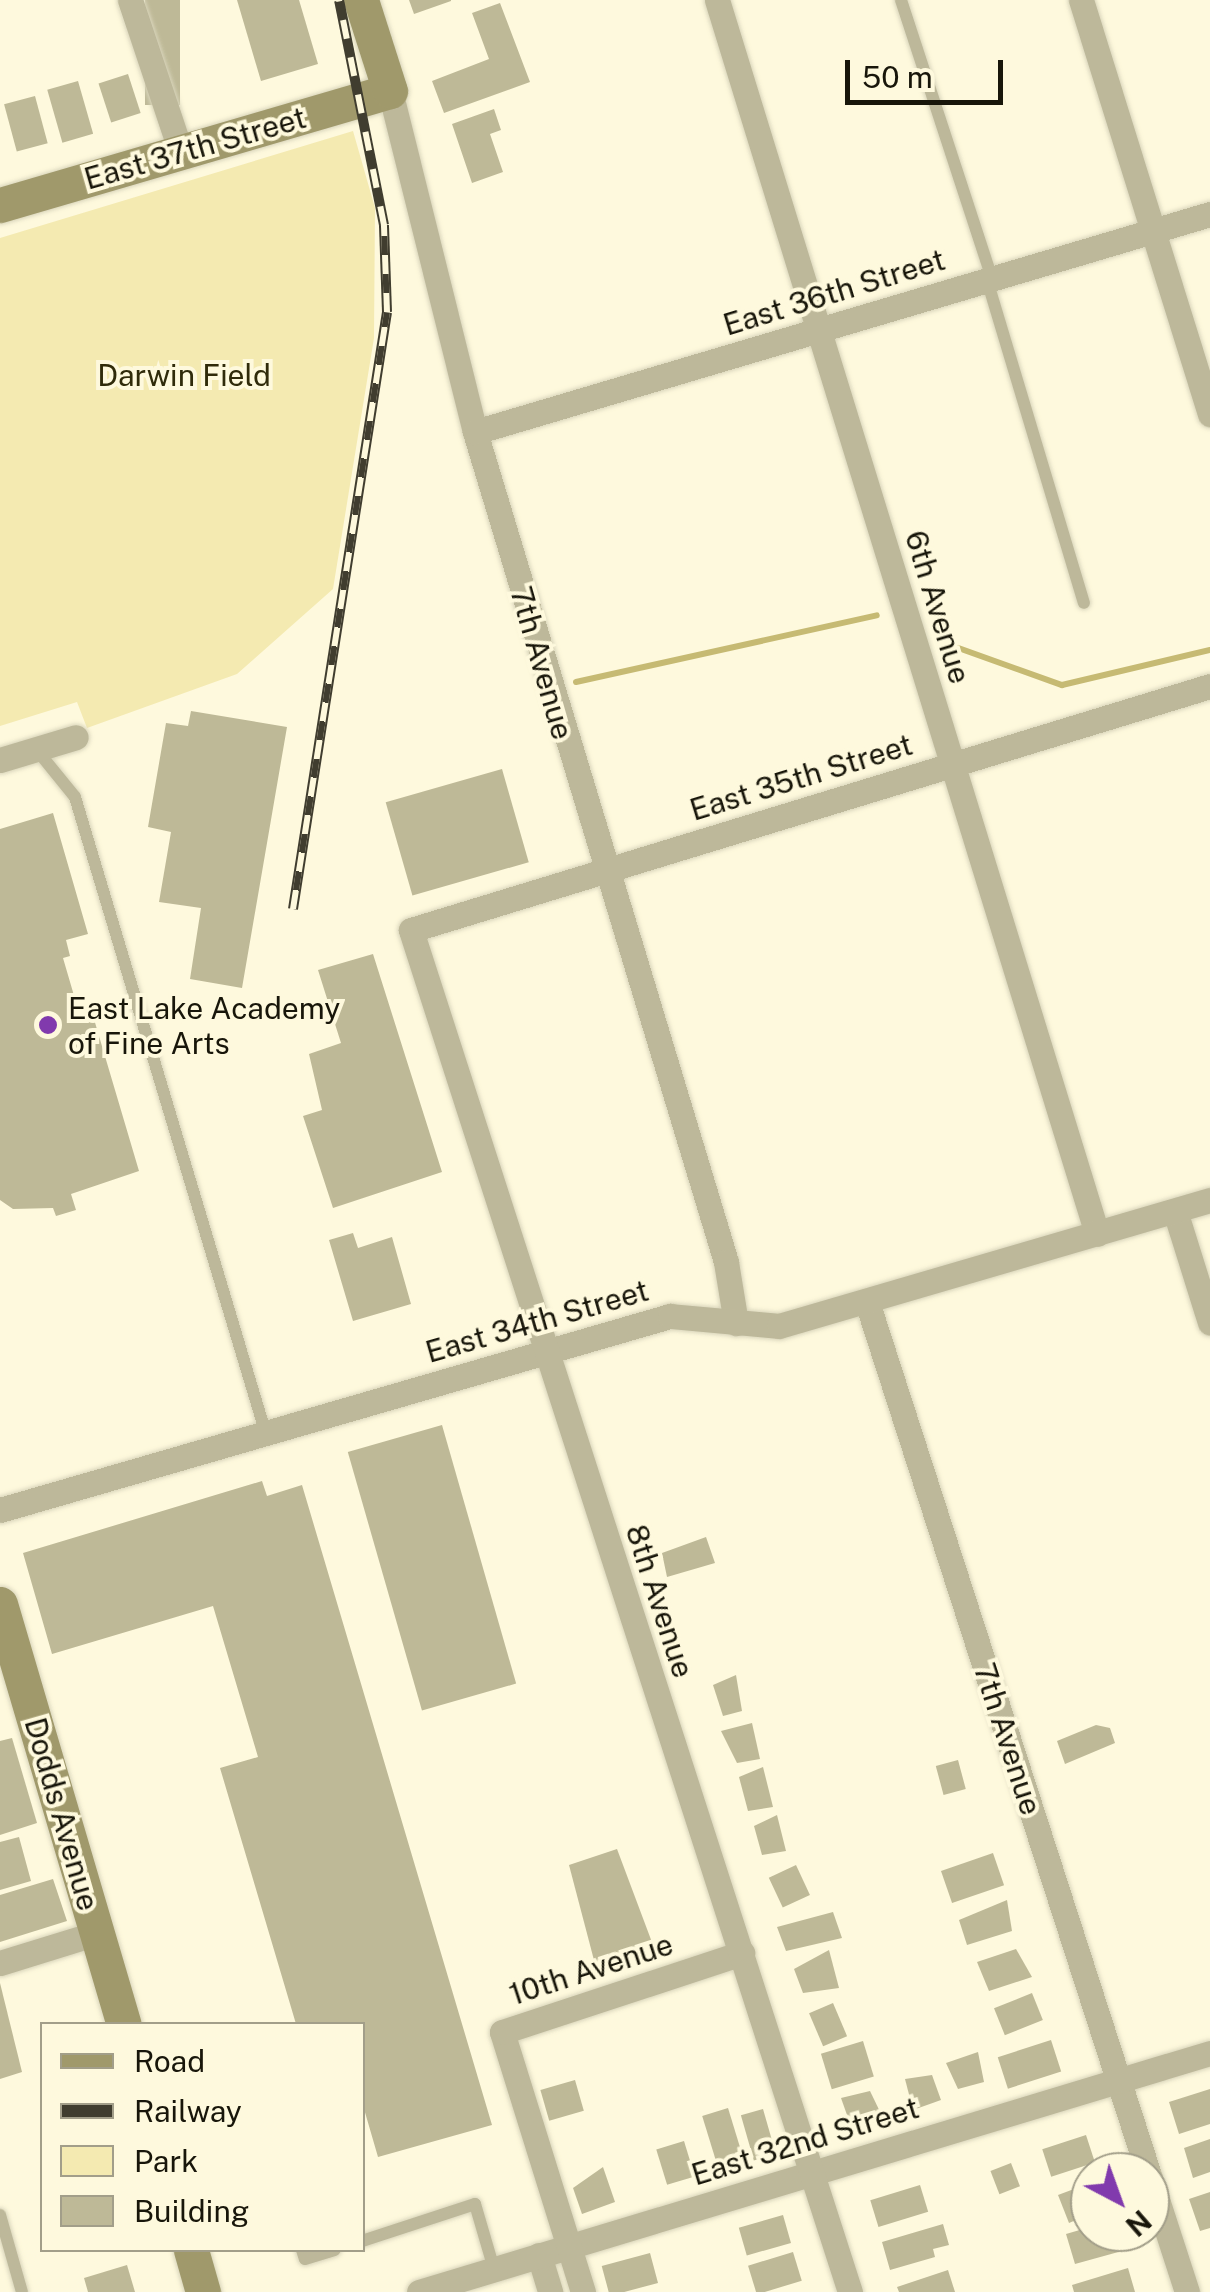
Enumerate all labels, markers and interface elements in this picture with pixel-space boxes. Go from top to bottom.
scale bar [850,40,1008,102]
text: 50 m [862,59,933,95]
street label: East 37th Street [80,99,310,197]
street label: East 36th Street [719,241,949,343]
park label: Darwin Field [97,357,271,393]
street label: 6th Avenue [898,526,978,688]
street label: 7th Avenue [503,582,581,744]
street label: East 35th Street [685,726,917,828]
place label: East Lake Academy of Fine Arts [68,990,340,1060]
marker: East Lake Academy of Fine Arts [37,1014,59,1036]
street label: East 34th Street [421,1272,653,1370]
street label: 8th Avenue [618,1520,702,1682]
street label: 7th Avenue [967,1659,1049,1819]
street label: Dodds Avenue [17,1713,107,1915]
street label: 10th Avenue [505,1926,677,2012]
legend [40,2022,365,2252]
text: Road [134,2043,205,2079]
street label: East 32nd Street [687,2089,923,2193]
text: Railway [134,2093,242,2129]
text: Park [134,2143,198,2179]
north arrow [1070,2152,1170,2252]
text: Building [134,2193,249,2229]
text: N [1120,2204,1158,2243]

